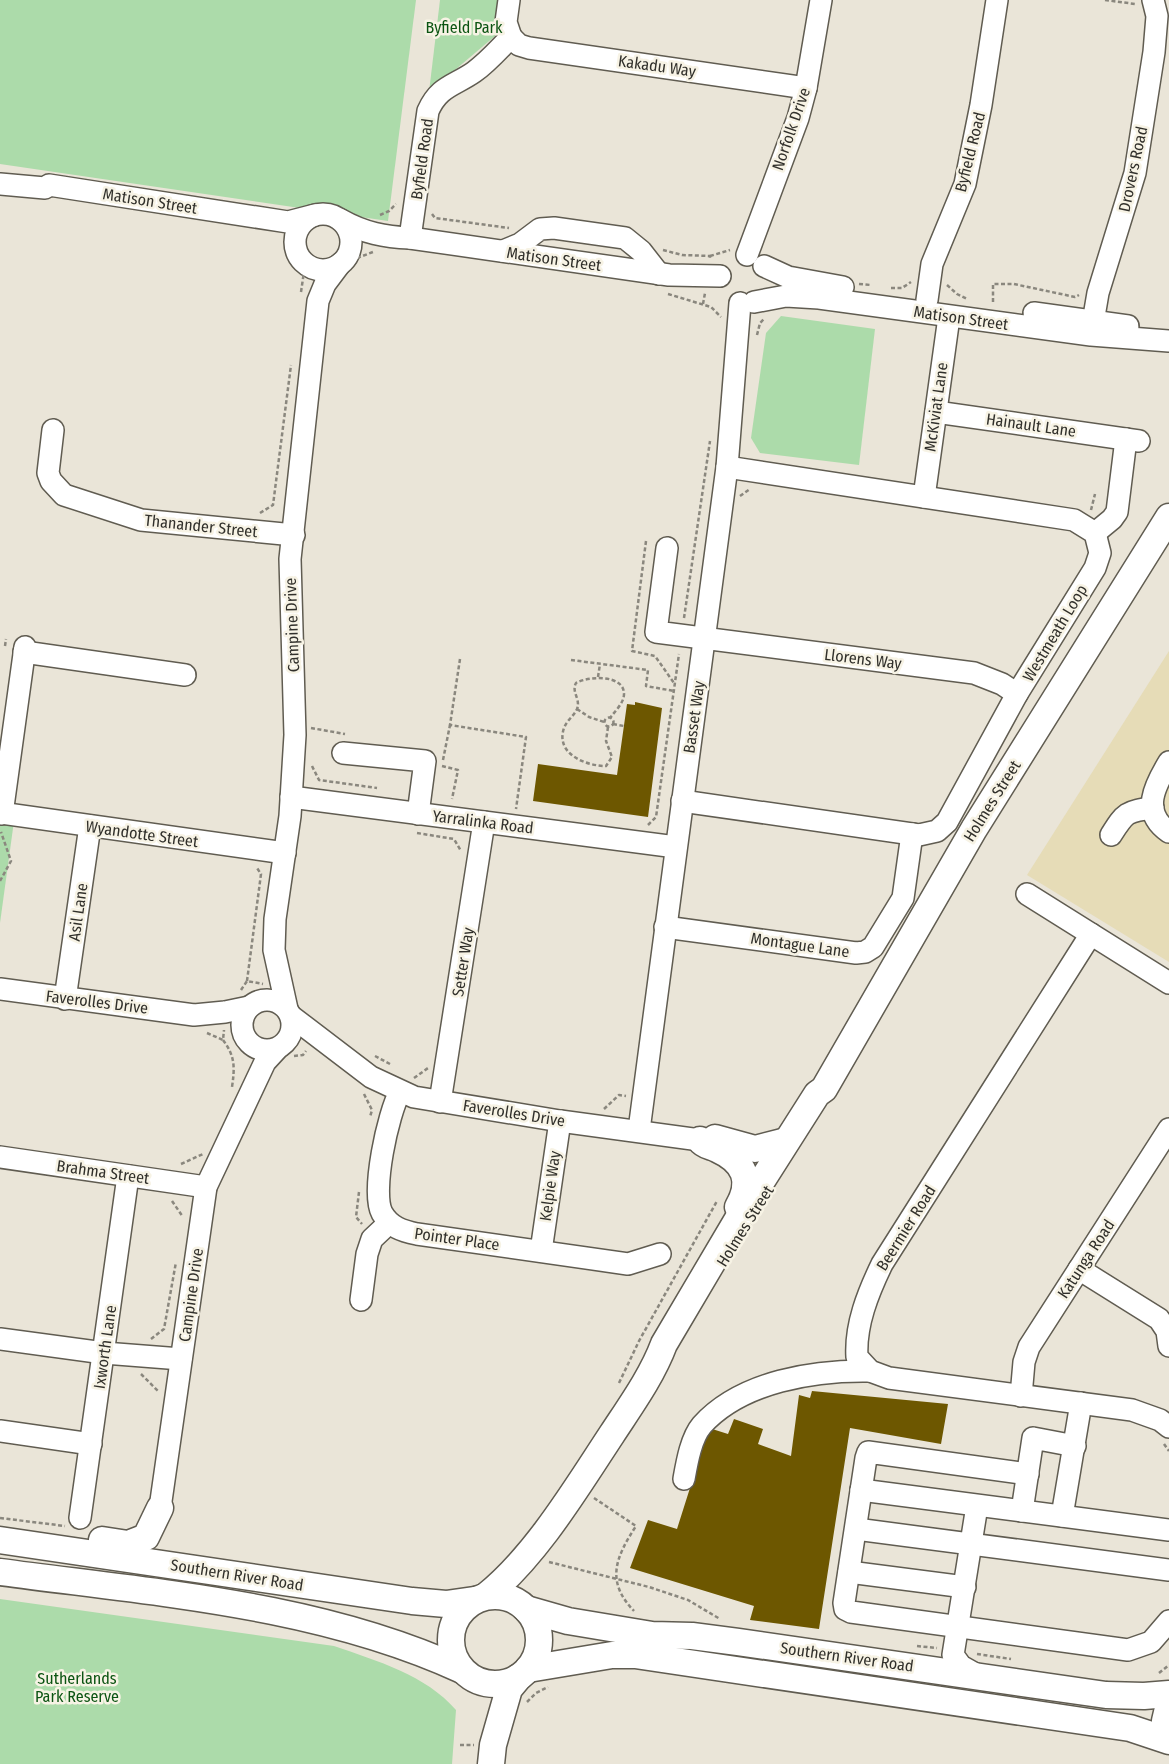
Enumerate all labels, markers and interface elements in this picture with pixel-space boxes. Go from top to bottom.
park label: Byfield Park [425,18,503,37]
street label: Kakadu Way [617,51,698,81]
street label: Norfolk Drive [768,85,814,173]
street label: Byfield Road [951,110,989,194]
street label: Byfield Road [407,117,437,201]
street label: Drovers Road [1115,125,1151,213]
street label: Matison Street [101,184,199,218]
street label: Matison Street [506,243,603,275]
street label: Matison Street [913,302,1010,334]
street label: McKiviat Lane [920,361,952,453]
street label: Hainault Lane [985,409,1077,441]
street label: Thanander Street [144,511,259,541]
street label: Campine Drive [281,577,303,673]
street label: Westmeath Loop [1019,581,1091,685]
street label: Llorens Way [823,645,904,673]
street label: Basset Way [680,679,709,755]
street label: Holmes Street [959,756,1025,845]
street label: Yarralinka Road [431,806,535,838]
street label: Wyandotte Street [85,817,200,851]
street label: Asil Lane [65,882,91,942]
street label: Setter Way [448,925,478,998]
street label: Montague Lane [749,929,851,961]
street label: Faverolles Drive [45,986,149,1018]
street label: Faverolles Drive [462,1096,566,1130]
street label: Kelpie Way [536,1149,564,1222]
street label: Brahma Street [55,1156,151,1188]
street label: Holmes Street [712,1181,778,1270]
street label: Beermier Road [872,1182,940,1274]
street label: Katunga Road [1053,1216,1119,1302]
street label: Pointer Place [413,1224,501,1254]
street label: Campine Drive [175,1247,207,1343]
street label: Ixworth Lane [90,1304,120,1390]
street label: Southern River Road [169,1555,305,1595]
street label: Southern River Road [779,1638,915,1676]
park label: Sutherlands Park Reserve [35,1669,119,1706]

